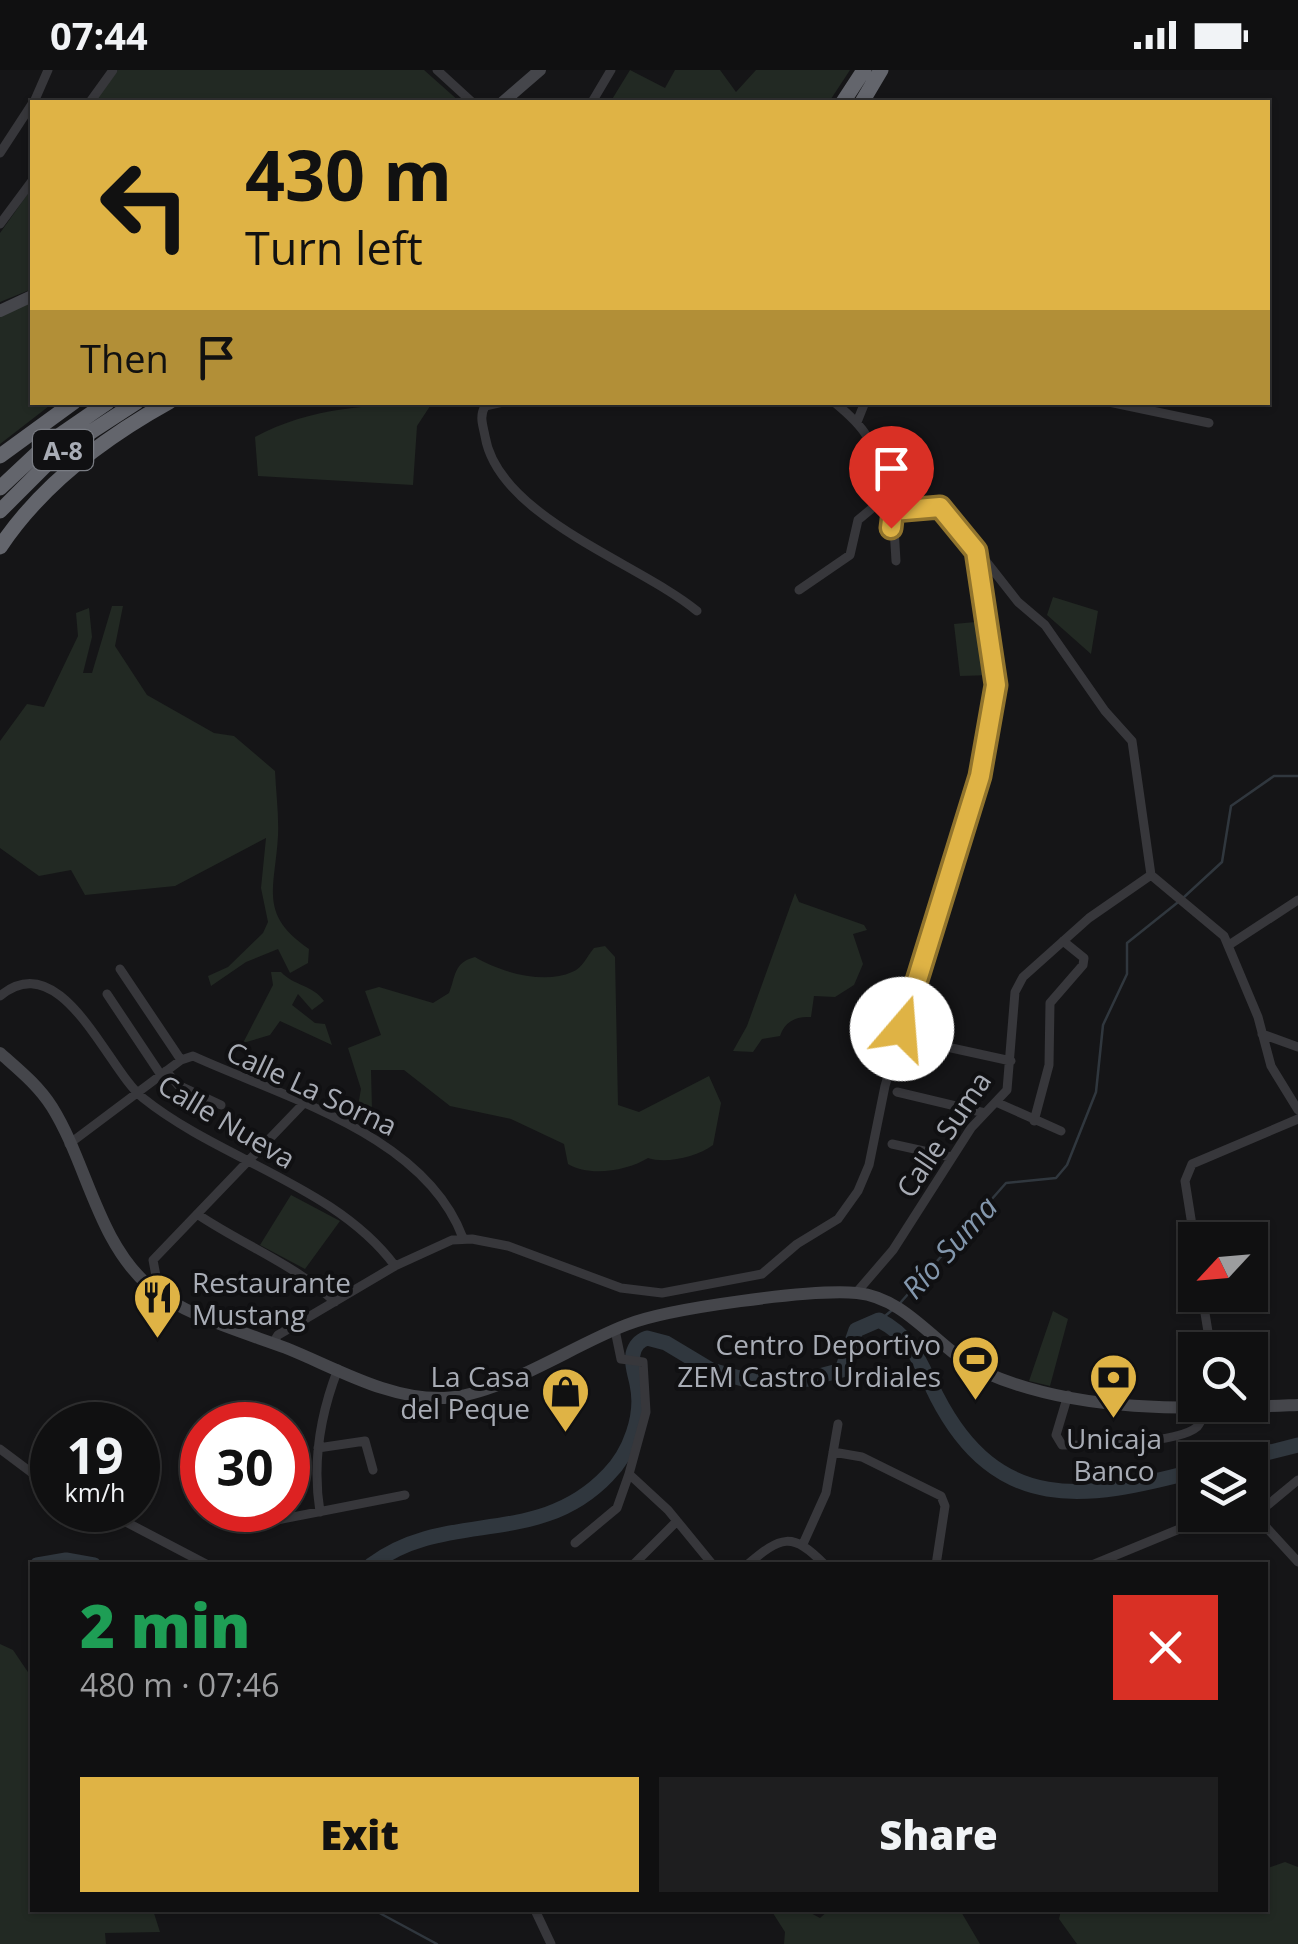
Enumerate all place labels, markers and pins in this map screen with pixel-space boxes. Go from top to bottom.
pin [849,426,934,529]
place label: Restaurante Mustang [192,1263,351,1333]
restaurant icon: Restaurante Mustang [131,1272,183,1340]
place label: Centro Deportivo ZEM Castro Urdiales [677,1325,941,1395]
sports icon: Centro Deportivo ZEM Castro Urdiales [950,1334,1002,1402]
bank icon: Unicaja Banco [1088,1352,1140,1420]
place label: La Casa del Peque [400,1357,530,1427]
shop icon: La Casa del Peque [539,1366,591,1434]
place label: Unicaja Banco [1066,1419,1162,1489]

